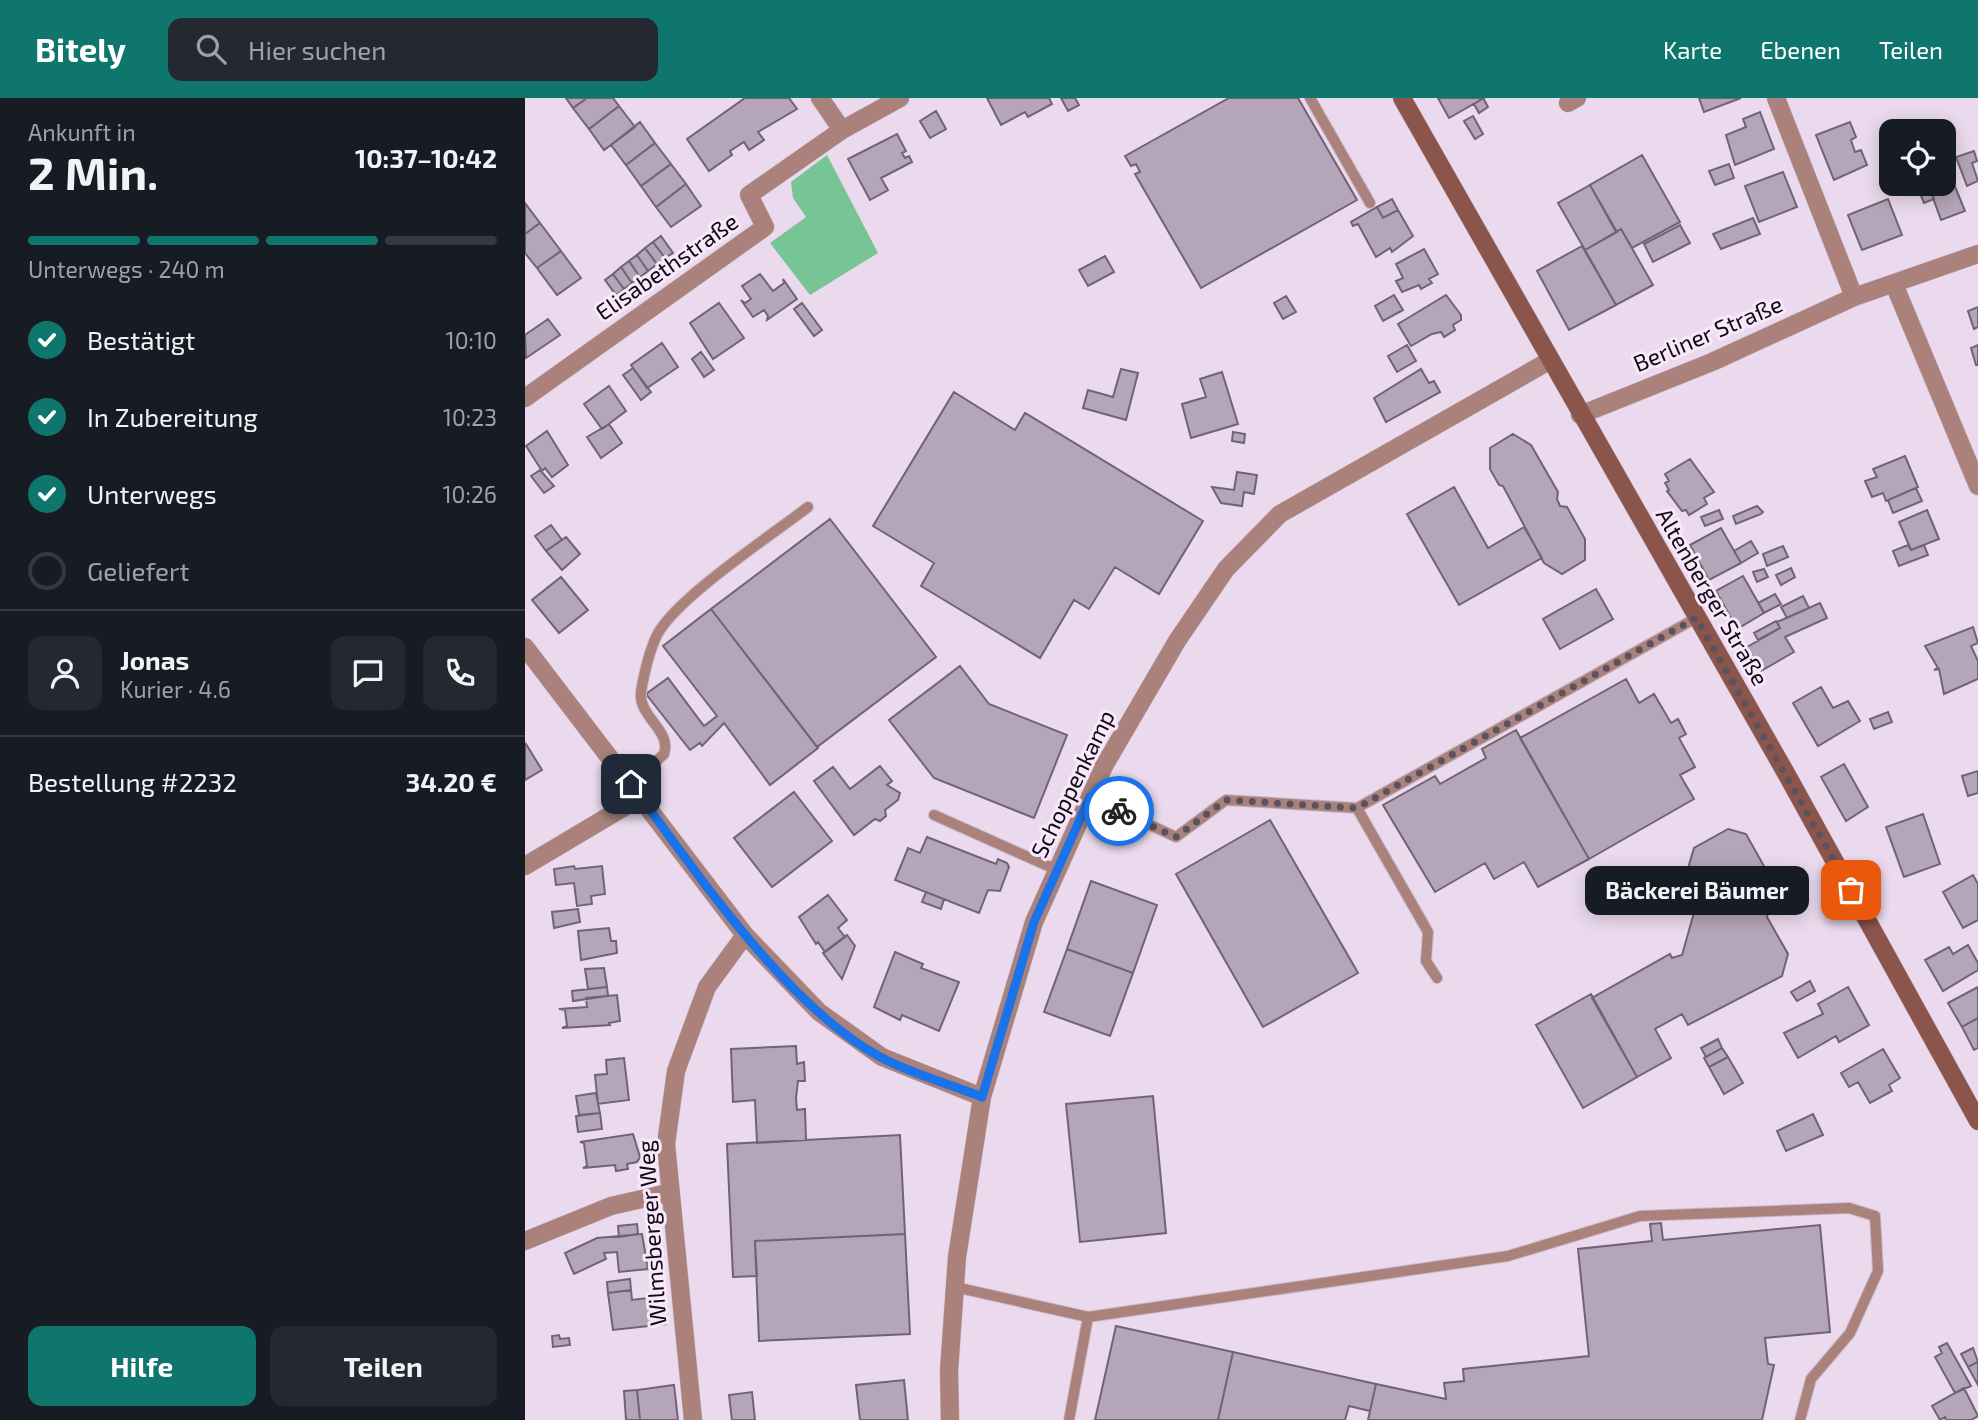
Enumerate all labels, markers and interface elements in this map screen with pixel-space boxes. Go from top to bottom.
search box [168,18,658,81]
text: Bitely [35,29,126,69]
icon: search [192,30,230,68]
text: Hier suchen [248,34,386,65]
text: Karte [1663,35,1722,64]
text: Ebenen [1760,35,1841,64]
text: Teilen [1879,35,1943,64]
text: Ankunft in [28,118,136,146]
map controls [1879,119,1956,196]
button: locate [1879,119,1956,196]
text: 10:37–10:42 [355,142,497,173]
text: 2 Min. [28,144,158,199]
street label: Elisabethstraße [590,207,743,326]
text: Unterwegs · 240 m [28,255,225,283]
street label: Berliner Straße [1629,289,1786,377]
icon: check [28,321,66,359]
text: Bestätigt [87,324,195,355]
text: 10:10 [446,326,497,354]
icon: check [28,398,66,436]
text: In Zubereitung [87,401,258,432]
text: 10:23 [443,403,497,431]
icon: check [28,475,66,513]
text: Unterwegs [87,478,217,509]
text: 10:26 [442,480,497,508]
street label: Altenberger Straße [1651,503,1775,690]
text: Geliefert [87,555,189,586]
button: person [28,636,102,710]
button: chat [331,636,405,710]
button: phone [423,636,497,710]
text: Jonas [120,644,189,675]
text: Kurier · 4.6 [120,675,231,703]
street label: Schoppenkamp [1024,705,1120,862]
pin [601,754,661,814]
icon: home [612,765,650,803]
text: Bestellung #2232 [28,766,237,797]
text: 34.20 € [406,766,497,797]
courier [1084,776,1154,846]
icon: bike [1100,792,1138,830]
pin [1821,860,1881,920]
callout: Bäckerei Bäumer [1585,866,1809,914]
icon: bag [1832,871,1870,909]
text: Bäckerei Bäumer [1605,876,1789,904]
street label: Wilmsberger Weg [631,1139,671,1327]
button: Hilfe [28,1326,256,1406]
button: Teilen [270,1326,497,1406]

